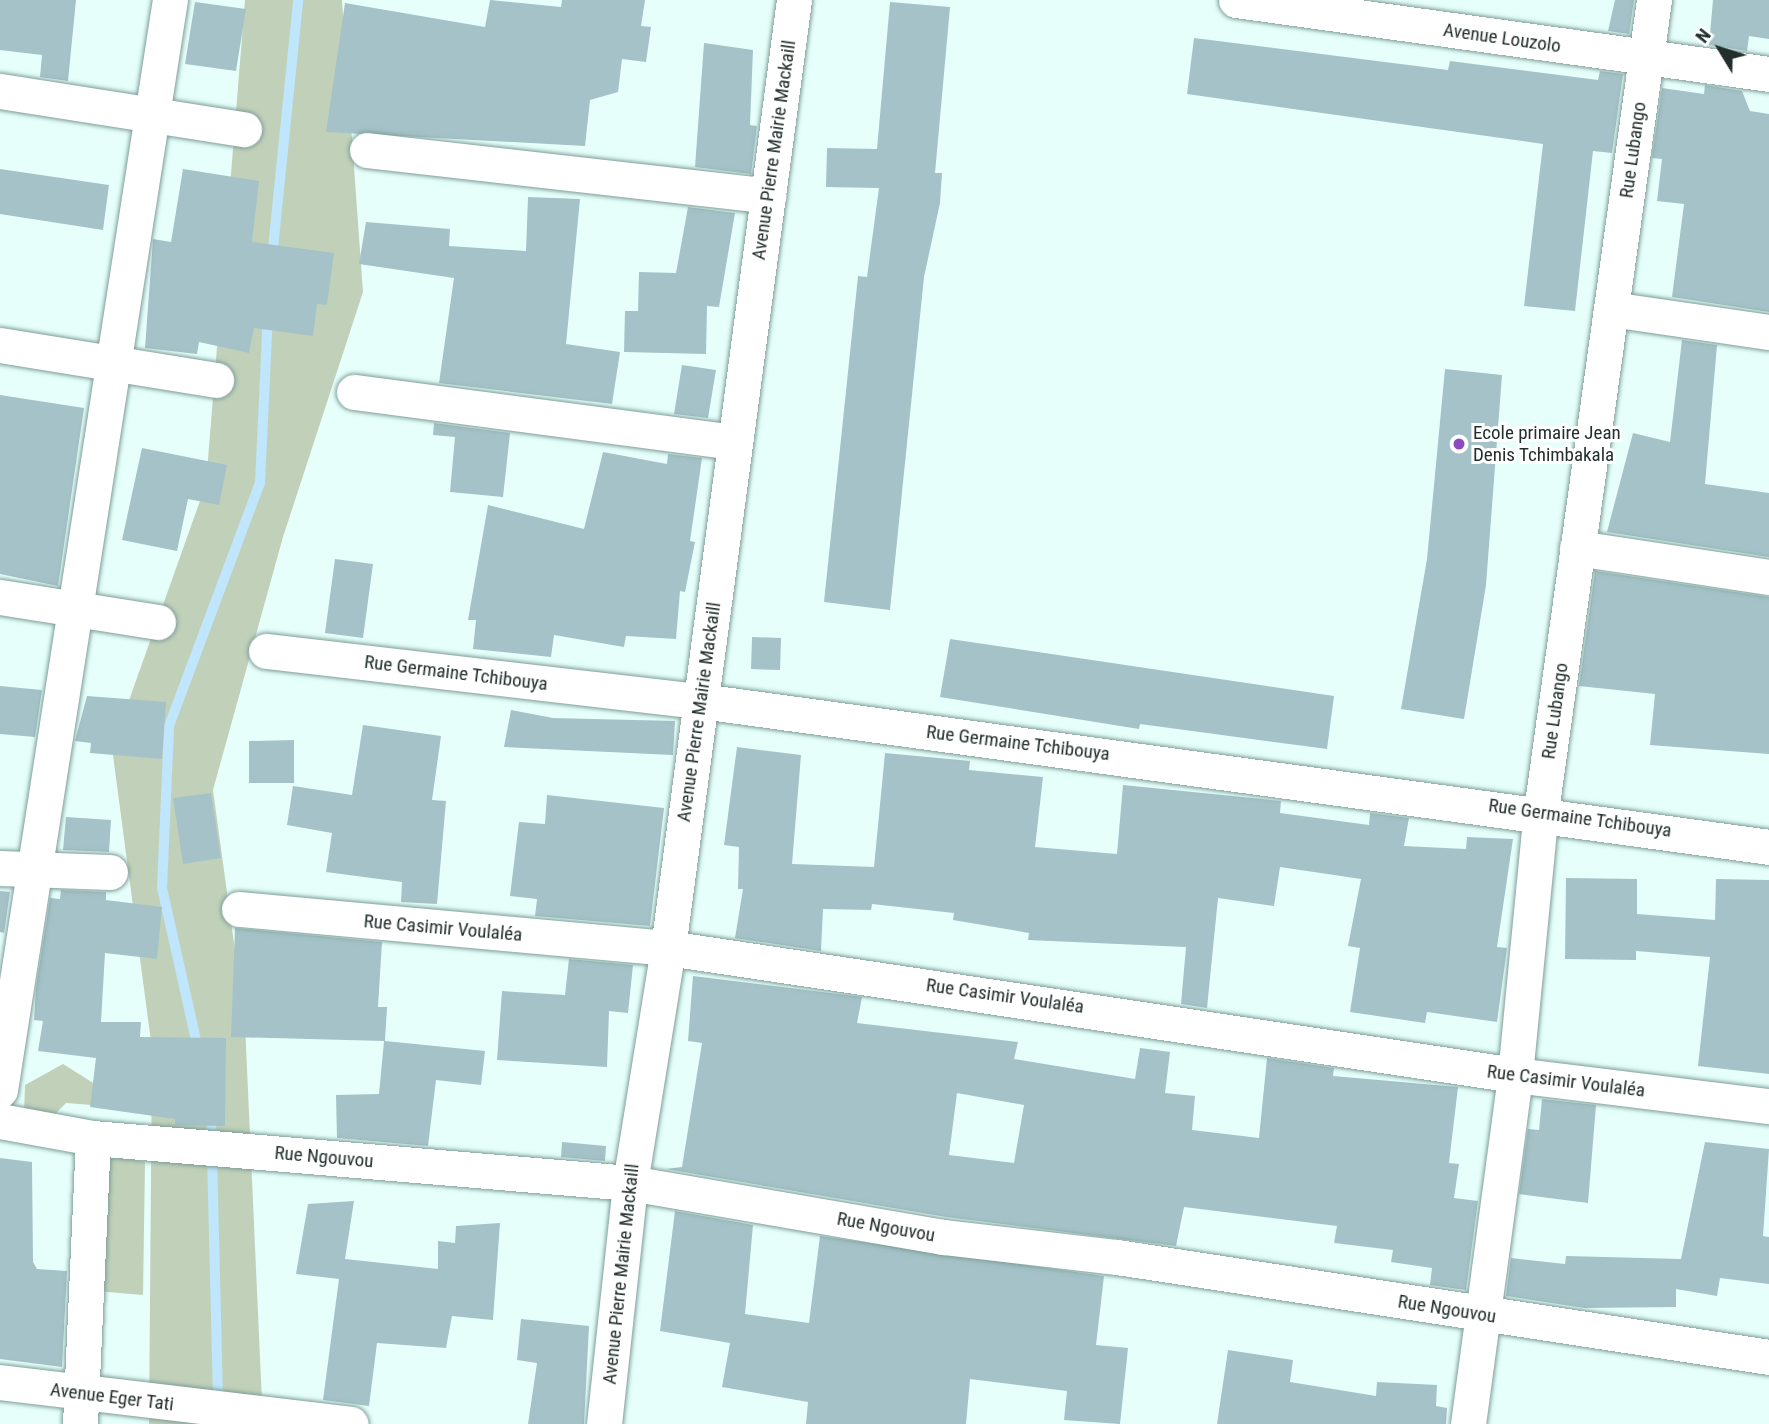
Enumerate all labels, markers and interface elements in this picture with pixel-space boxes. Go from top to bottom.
north arrow [1685,14,1755,84]
street label: Avenue Louzolo [1442,18,1562,58]
text: N [1690,24,1716,47]
street label: Avenue Pierre Mairie Mackaill [747,39,801,261]
street label: Rue Lubango [1615,100,1651,200]
place label: Ecole primaire Jean Denis Tchimbakala [1473,422,1621,466]
marker: Ecole primaire Jean Denis Tchimbakala [1451,436,1467,452]
street label: Avenue Pierre Mairie Mackaill [672,601,726,823]
street label: Rue Germaine Tchibouya [363,650,549,696]
street label: Rue Lubango [1537,661,1573,761]
street label: Rue Germaine Tchibouya [925,720,1111,766]
street label: Rue Germaine Tchibouya [1487,794,1673,842]
street label: Rue Casimir Voulaléa [363,910,523,946]
street label: Rue Casimir Voulaléa [925,974,1085,1018]
street label: Rue Casimir Voulaléa [1486,1060,1646,1102]
street label: Rue Ngouvou [274,1141,374,1173]
street label: Avenue Pierre Mairie Mackaill [598,1163,644,1385]
street label: Rue Ngouvou [835,1207,937,1247]
street label: Rue Ngouvou [1396,1290,1498,1328]
street label: Avenue Eger Tati [49,1378,175,1416]

